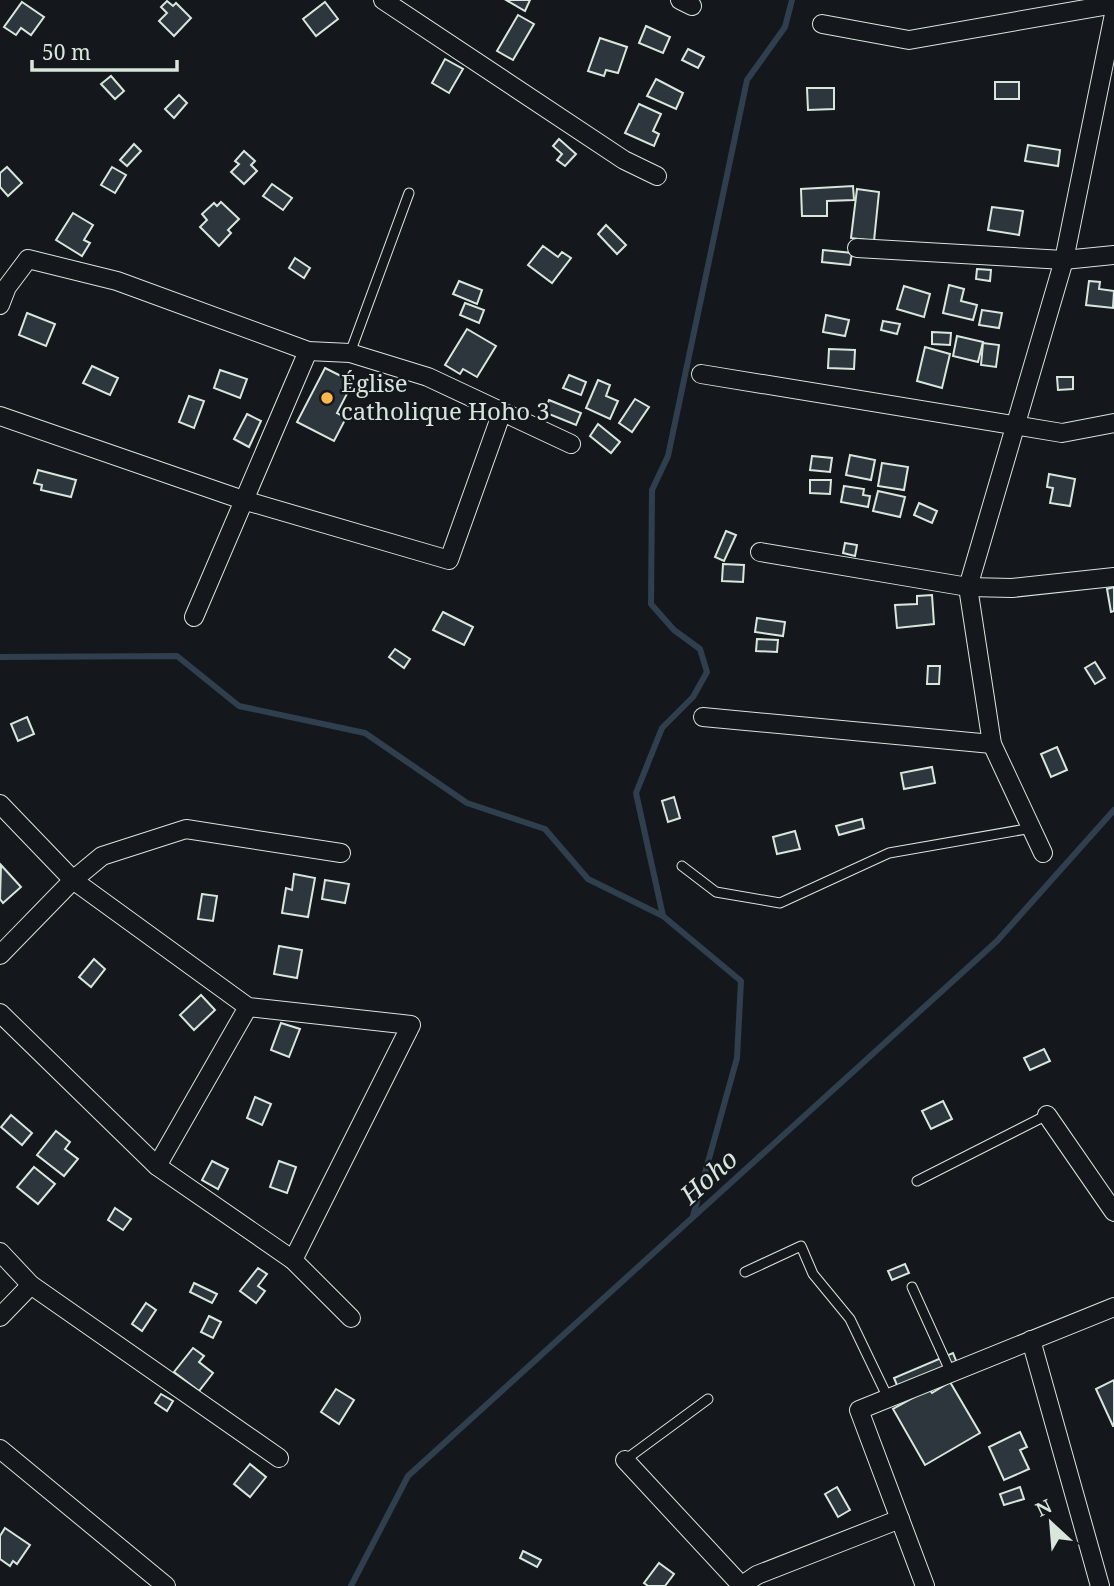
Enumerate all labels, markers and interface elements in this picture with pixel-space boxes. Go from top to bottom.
scale bar [32,28,177,72]
text: 50 m [42,38,91,66]
place label: Église catholique Hoho 3 [341,366,550,427]
marker: Église catholique Hoho 3 [319,390,335,406]
water label: Hoho [671,1141,745,1212]
north arrow [1016,1488,1086,1558]
text: N [1031,1493,1056,1523]

